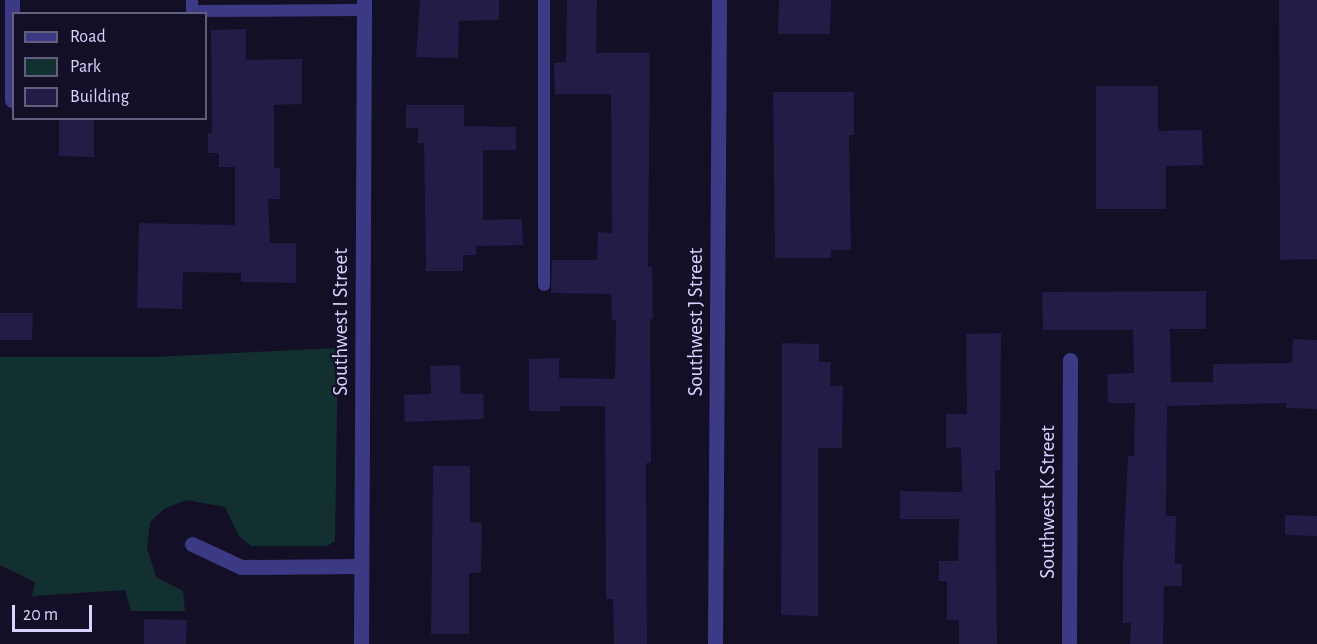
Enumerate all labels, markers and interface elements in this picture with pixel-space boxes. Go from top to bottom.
legend [12,12,207,120]
text: Road [70,28,106,46]
text: Park [70,58,101,76]
text: Building [70,88,129,106]
street label: Southwest I Street [328,248,354,396]
street label: Southwest J Street [683,248,709,396]
street label: Southwest K Street [1035,425,1061,579]
scale bar [15,593,94,631]
text: 20 m [23,606,58,624]

